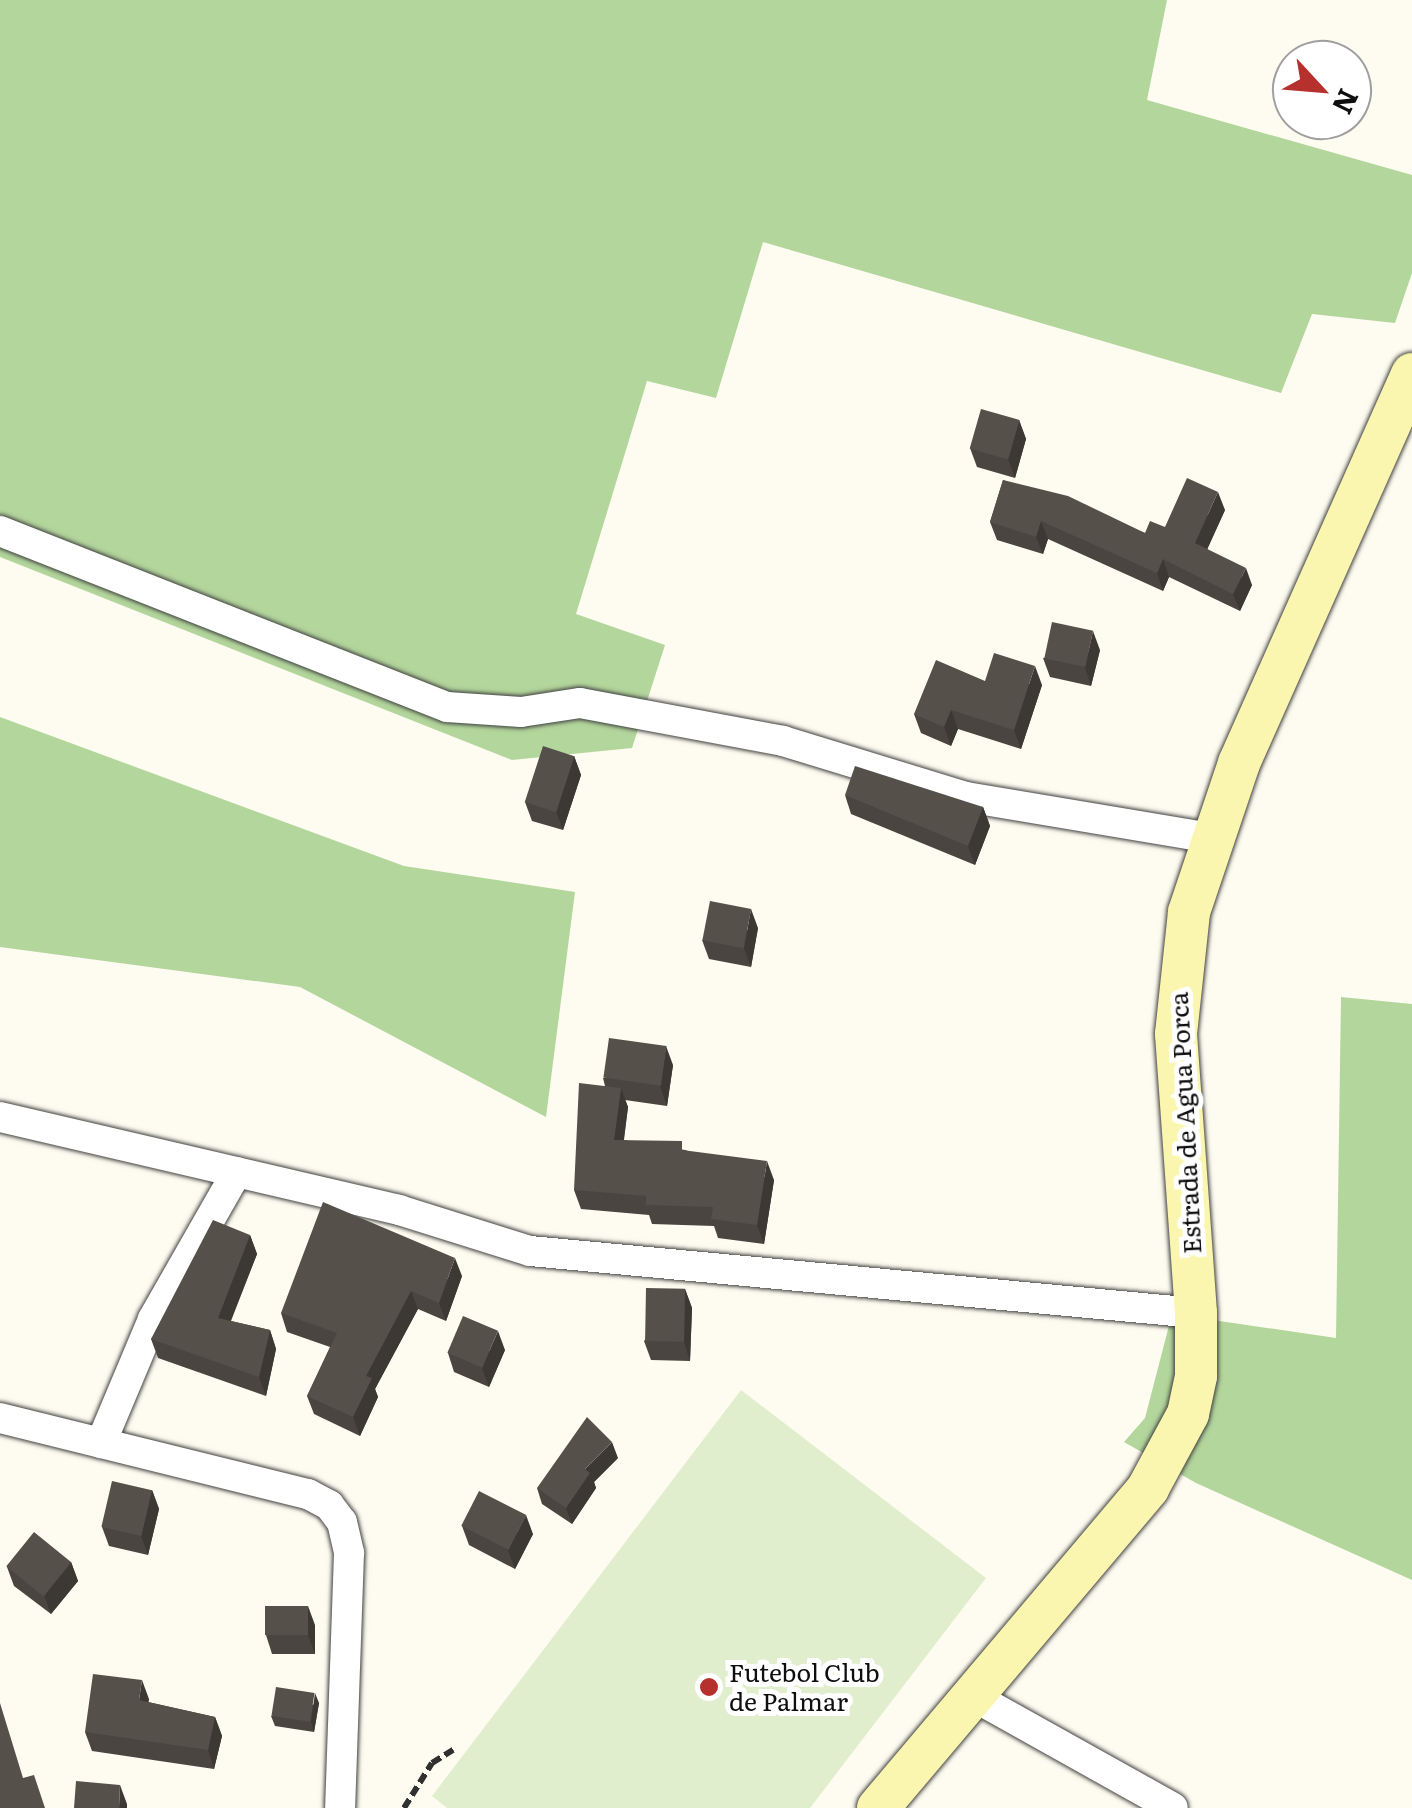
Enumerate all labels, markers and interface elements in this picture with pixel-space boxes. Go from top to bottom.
north arrow [1272,40,1372,140]
text: N [1323,83,1371,122]
street label: Estrada de Agua Porca [1163,991,1207,1255]
place label: Futebol Club de Palmar [729,1658,880,1717]
marker: Futebol Club de Palmar [698,1676,720,1698]

